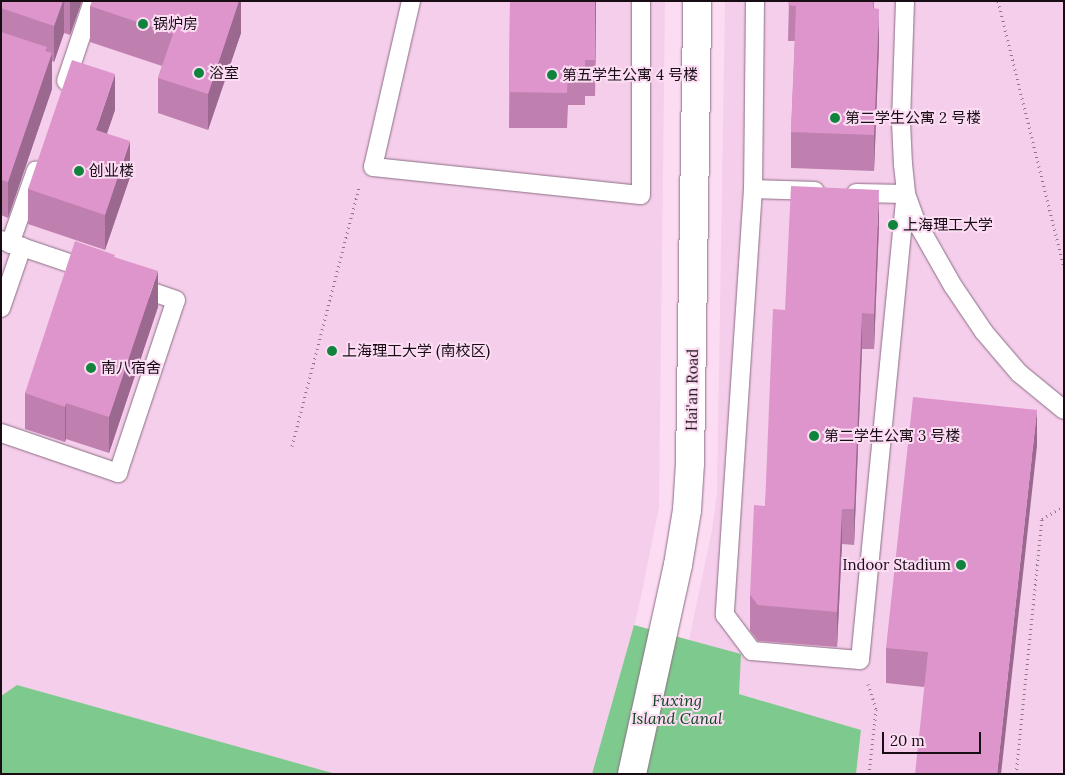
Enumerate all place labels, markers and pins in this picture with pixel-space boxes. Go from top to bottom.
place label: 锅炉房 [153,15,198,33]
marker: 锅炉房 [137,18,149,30]
place label: 浴室 [209,64,239,82]
place label: 第五学生公寓 4 号楼 [562,66,698,84]
marker: 浴室 [193,67,205,79]
marker: 第五学生公寓 4 号楼 [546,69,558,81]
place label: 第二学生公寓 2 号楼 [845,109,981,127]
marker: 第二学生公寓 2 号楼 [829,112,841,124]
place label: 创业楼 [89,162,134,180]
marker: 创业楼 [73,165,85,177]
place label: 上海理工大学 [903,216,993,234]
marker: 上海理工大学 [887,219,899,231]
place label: 上海理工大学 (南校区) [342,342,490,360]
marker: 上海理工大学 (南校区) [326,345,338,357]
place label: 南八宿舍 [101,359,161,377]
marker: 南八宿舍 [85,362,97,374]
place label: 第二学生公寓 3 号楼 [824,427,960,445]
marker: 第二学生公寓 3 号楼 [808,430,820,442]
place label: Indoor Stadium [842,556,951,574]
marker: Indoor Stadium [955,559,967,571]

